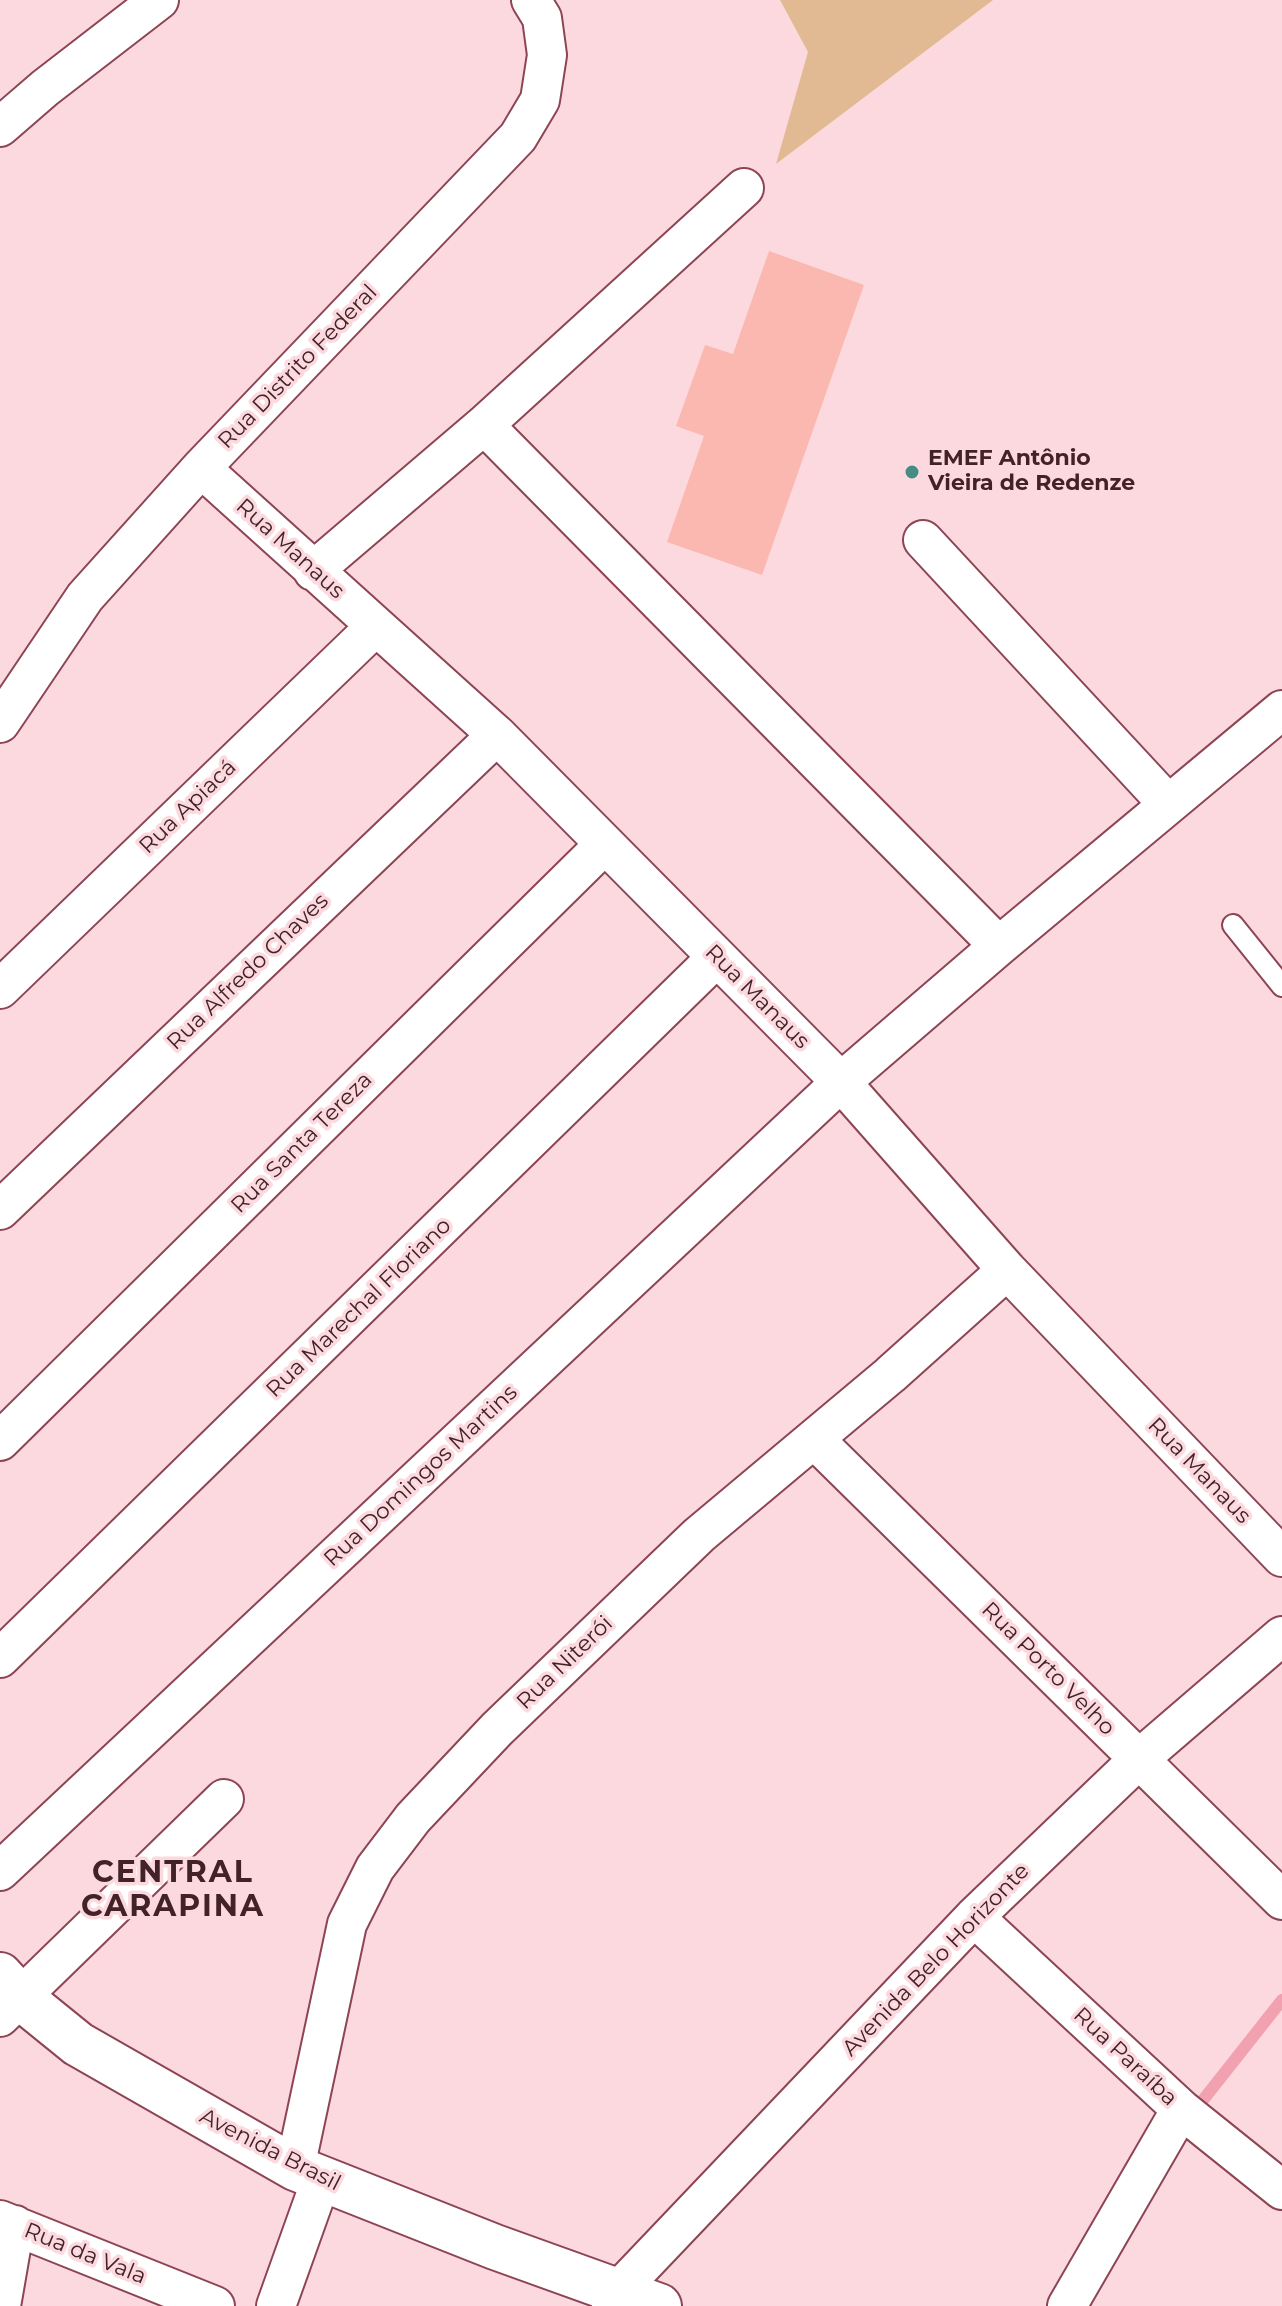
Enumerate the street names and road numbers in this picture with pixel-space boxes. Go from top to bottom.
street label: Rua Distrito Federal [213,280,383,454]
street label: Rua Manaus [230,493,350,605]
street label: Rua Apiacá [134,754,242,860]
street label: Rua Alfredo Chaves [162,888,334,1056]
street label: Rua Manaus [699,939,815,1055]
street label: Rua Santa Tereza [226,1067,378,1219]
street label: Rua Marechal Floriano [261,1213,457,1403]
street label: Rua Domingos Martins [319,1380,523,1572]
street label: Rua Manaus [1142,1413,1256,1529]
street label: Rua Porto Velho [976,1597,1120,1741]
street label: Rua Niterói [512,1611,618,1715]
street label: Avenida Belo Horizonte [837,1858,1035,2062]
street label: Rua Paraíba [1068,2002,1182,2112]
street label: Avenida Brasil [195,2103,345,2197]
street label: Rua da Vala [20,2218,150,2290]

